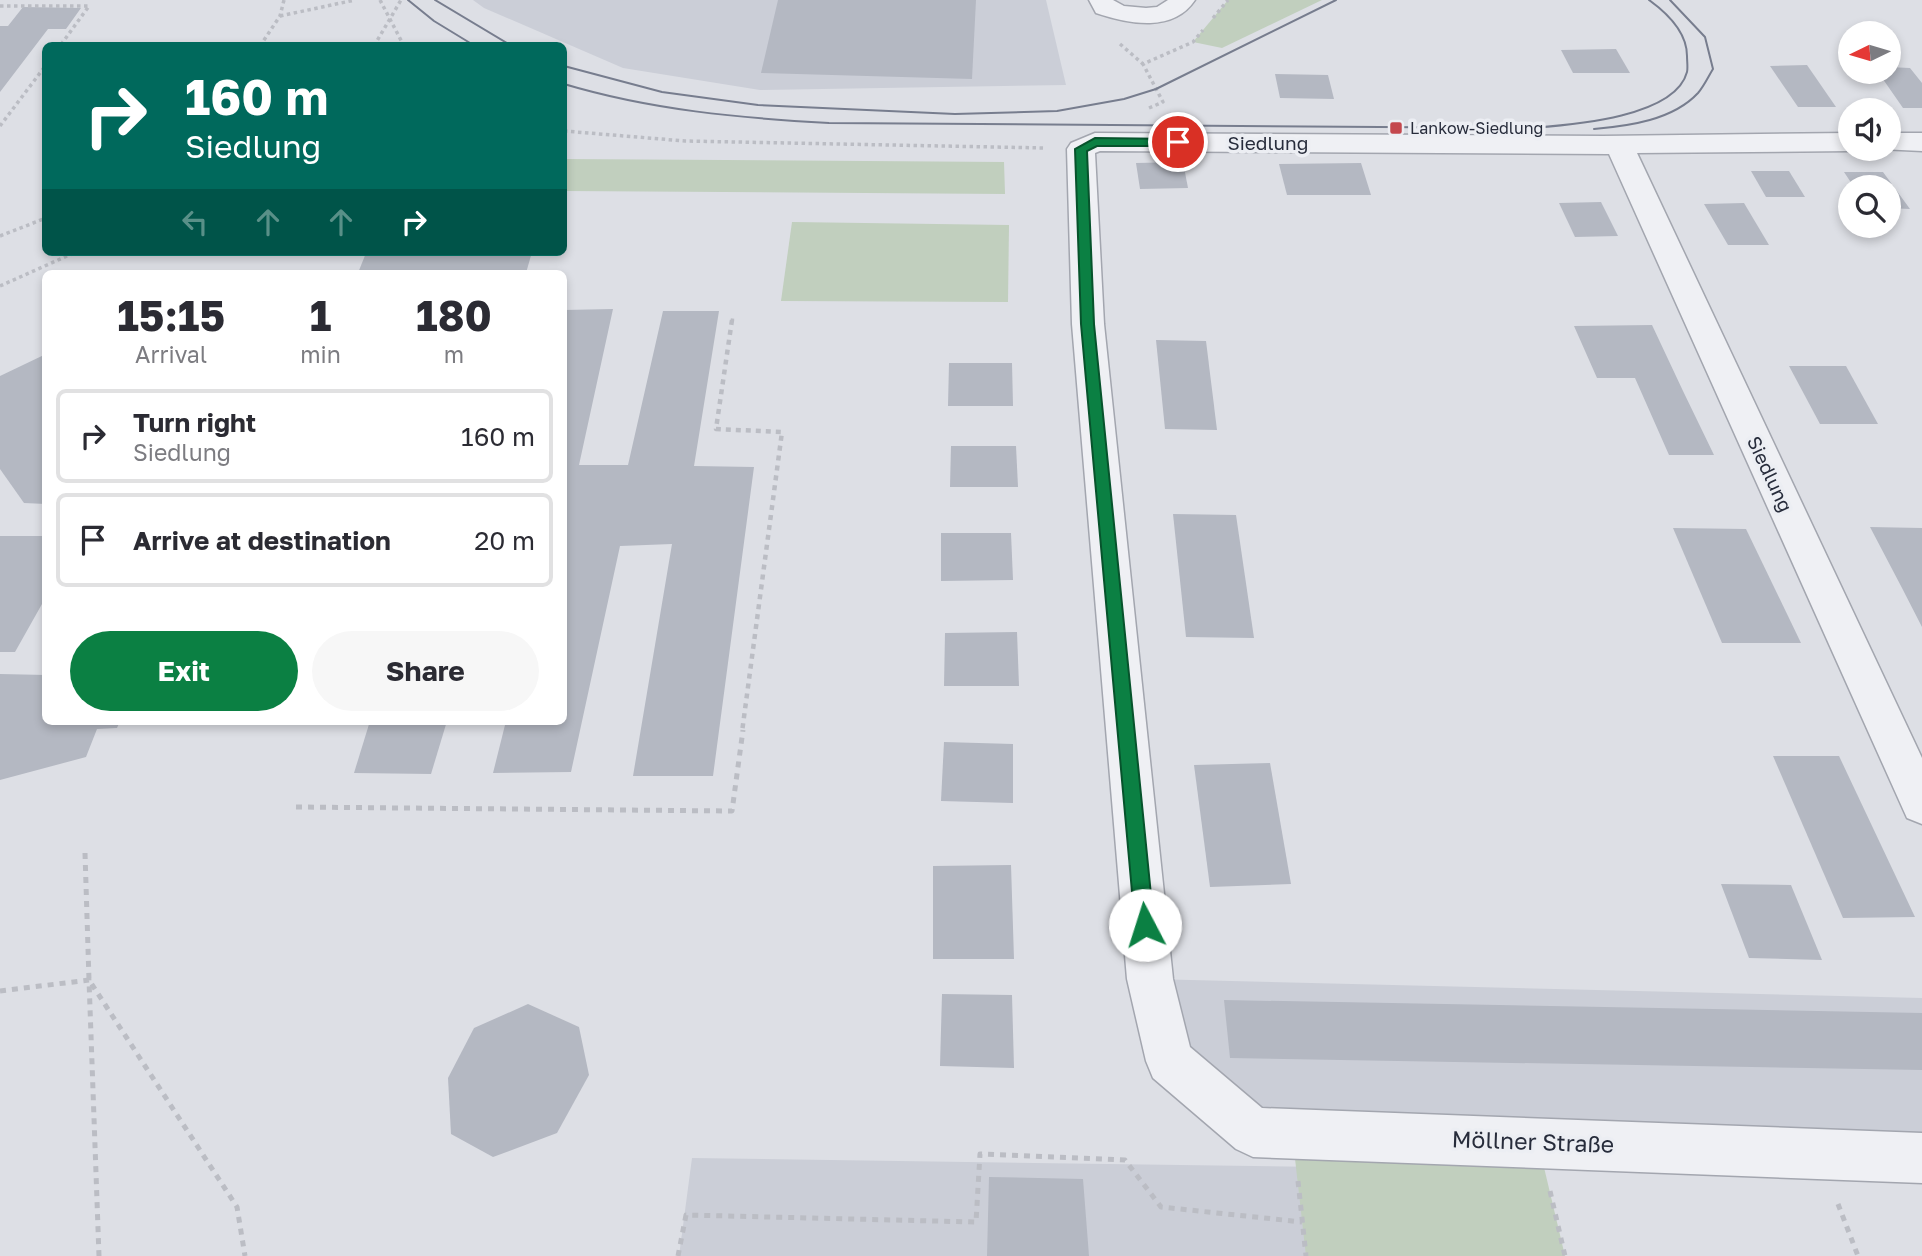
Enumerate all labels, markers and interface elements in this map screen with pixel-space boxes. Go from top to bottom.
north arrow [1838,21,1900,84]
map controls [1838,21,1901,238]
text: 160 m [185,67,328,126]
icon: right [70,70,161,161]
button: sound [1838,98,1901,161]
pin [1148,112,1208,172]
place label: Lankow-Siedlung [1410,118,1543,138]
marker: Lankow-Siedlung [1388,120,1404,136]
icon: arrive [1159,123,1197,161]
text: Siedlung [185,127,321,165]
street label: Siedlung [1228,131,1308,154]
button: search [1838,175,1901,238]
icon: left [176,203,214,241]
icon: ahead [249,203,287,241]
icon: ahead [322,203,360,241]
icon: right [395,203,433,241]
text: 15:15 [117,290,225,340]
text: 1 [310,290,331,340]
text: 180 [416,290,492,340]
text: Arrival [135,340,207,368]
text: min [300,340,341,368]
text: m [444,340,464,368]
text: Turn right [133,407,256,438]
icon: right [74,417,112,455]
text: 160 m [461,421,535,452]
street label: Siedlung [1743,432,1798,515]
text: Siedlung [133,438,231,466]
icon: arrive [74,521,112,559]
text: Arrive at destination [133,525,391,556]
text: 20 m [474,525,535,556]
button: Exit [70,631,298,711]
button: Share [312,631,539,711]
position arrow [1108,888,1182,962]
street label: Möllner Straße [1451,1124,1615,1158]

